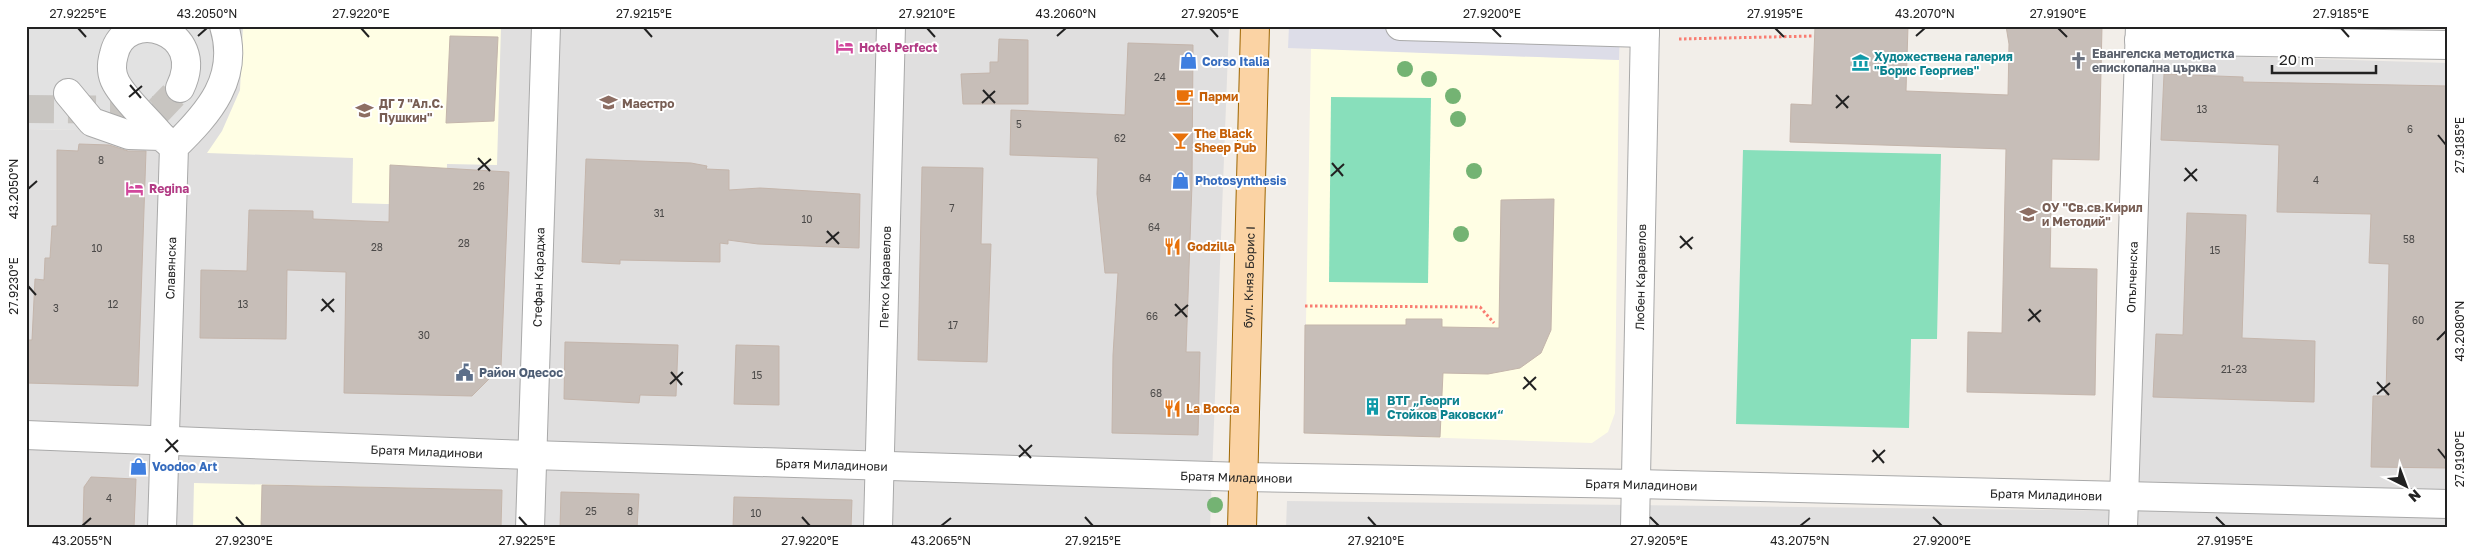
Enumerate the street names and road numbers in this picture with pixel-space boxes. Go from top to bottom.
street label: Любен Каравелов [1631,224,1649,330]
street label: Петко Каравелов [876,225,893,329]
street label: бул. Княз Борис I [1240,226,1257,328]
street label: Стефан Караджа [529,227,547,327]
street label: Славянска [162,237,179,300]
street label: Опълченска [2123,241,2140,313]
street label: Братя Миладинови [370,441,483,461]
street label: Братя Миладинови [775,455,888,473]
street label: Братя Миладинови [1180,468,1293,485]
street label: Братя Миладинови [1585,476,1698,493]
street label: Братя Миладинови [1990,485,2102,503]

